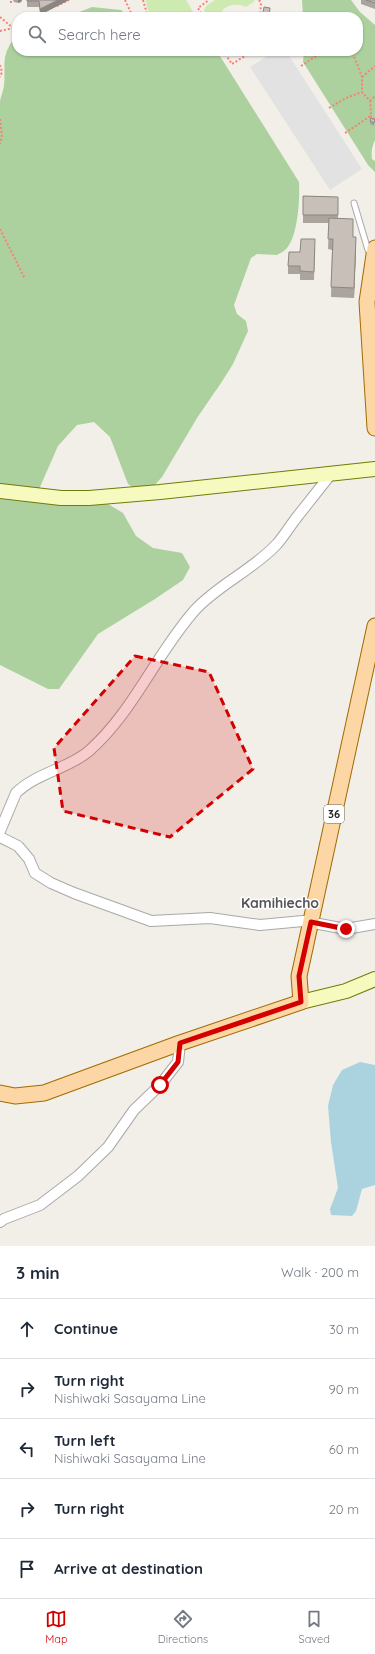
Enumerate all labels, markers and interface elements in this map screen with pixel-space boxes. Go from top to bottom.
search box [12,12,363,56]
icon: search [26,23,48,45]
text: Search here [58,25,141,44]
road number: 36 [324,805,344,823]
district label: Kamihiecho [241,894,319,912]
route end [337,920,355,938]
route start [151,1076,169,1094]
text: 3 min [16,1262,60,1283]
text: Walk · 200 m [281,1264,359,1280]
icon: ahead [16,1318,38,1340]
text: Continue [54,1319,118,1338]
text: 30 m [329,1321,359,1337]
text: Turn right [54,1371,125,1390]
icon: right [16,1378,38,1400]
text: 90 m [329,1381,359,1397]
text: Nishiwaki Sasayama Line [54,1390,206,1406]
text: Turn left [54,1431,116,1450]
icon: left [16,1438,38,1460]
text: 60 m [329,1441,359,1457]
text: Nishiwaki Sasayama Line [54,1450,206,1466]
icon: right [16,1498,38,1520]
text: Turn right [54,1499,125,1518]
text: 20 m [329,1501,359,1517]
icon: arrive [16,1558,38,1580]
text: Arrive at destination [54,1559,203,1578]
tab: Map [45,1608,68,1646]
tab: Directions [158,1608,208,1646]
tab: Saved [298,1608,330,1646]

